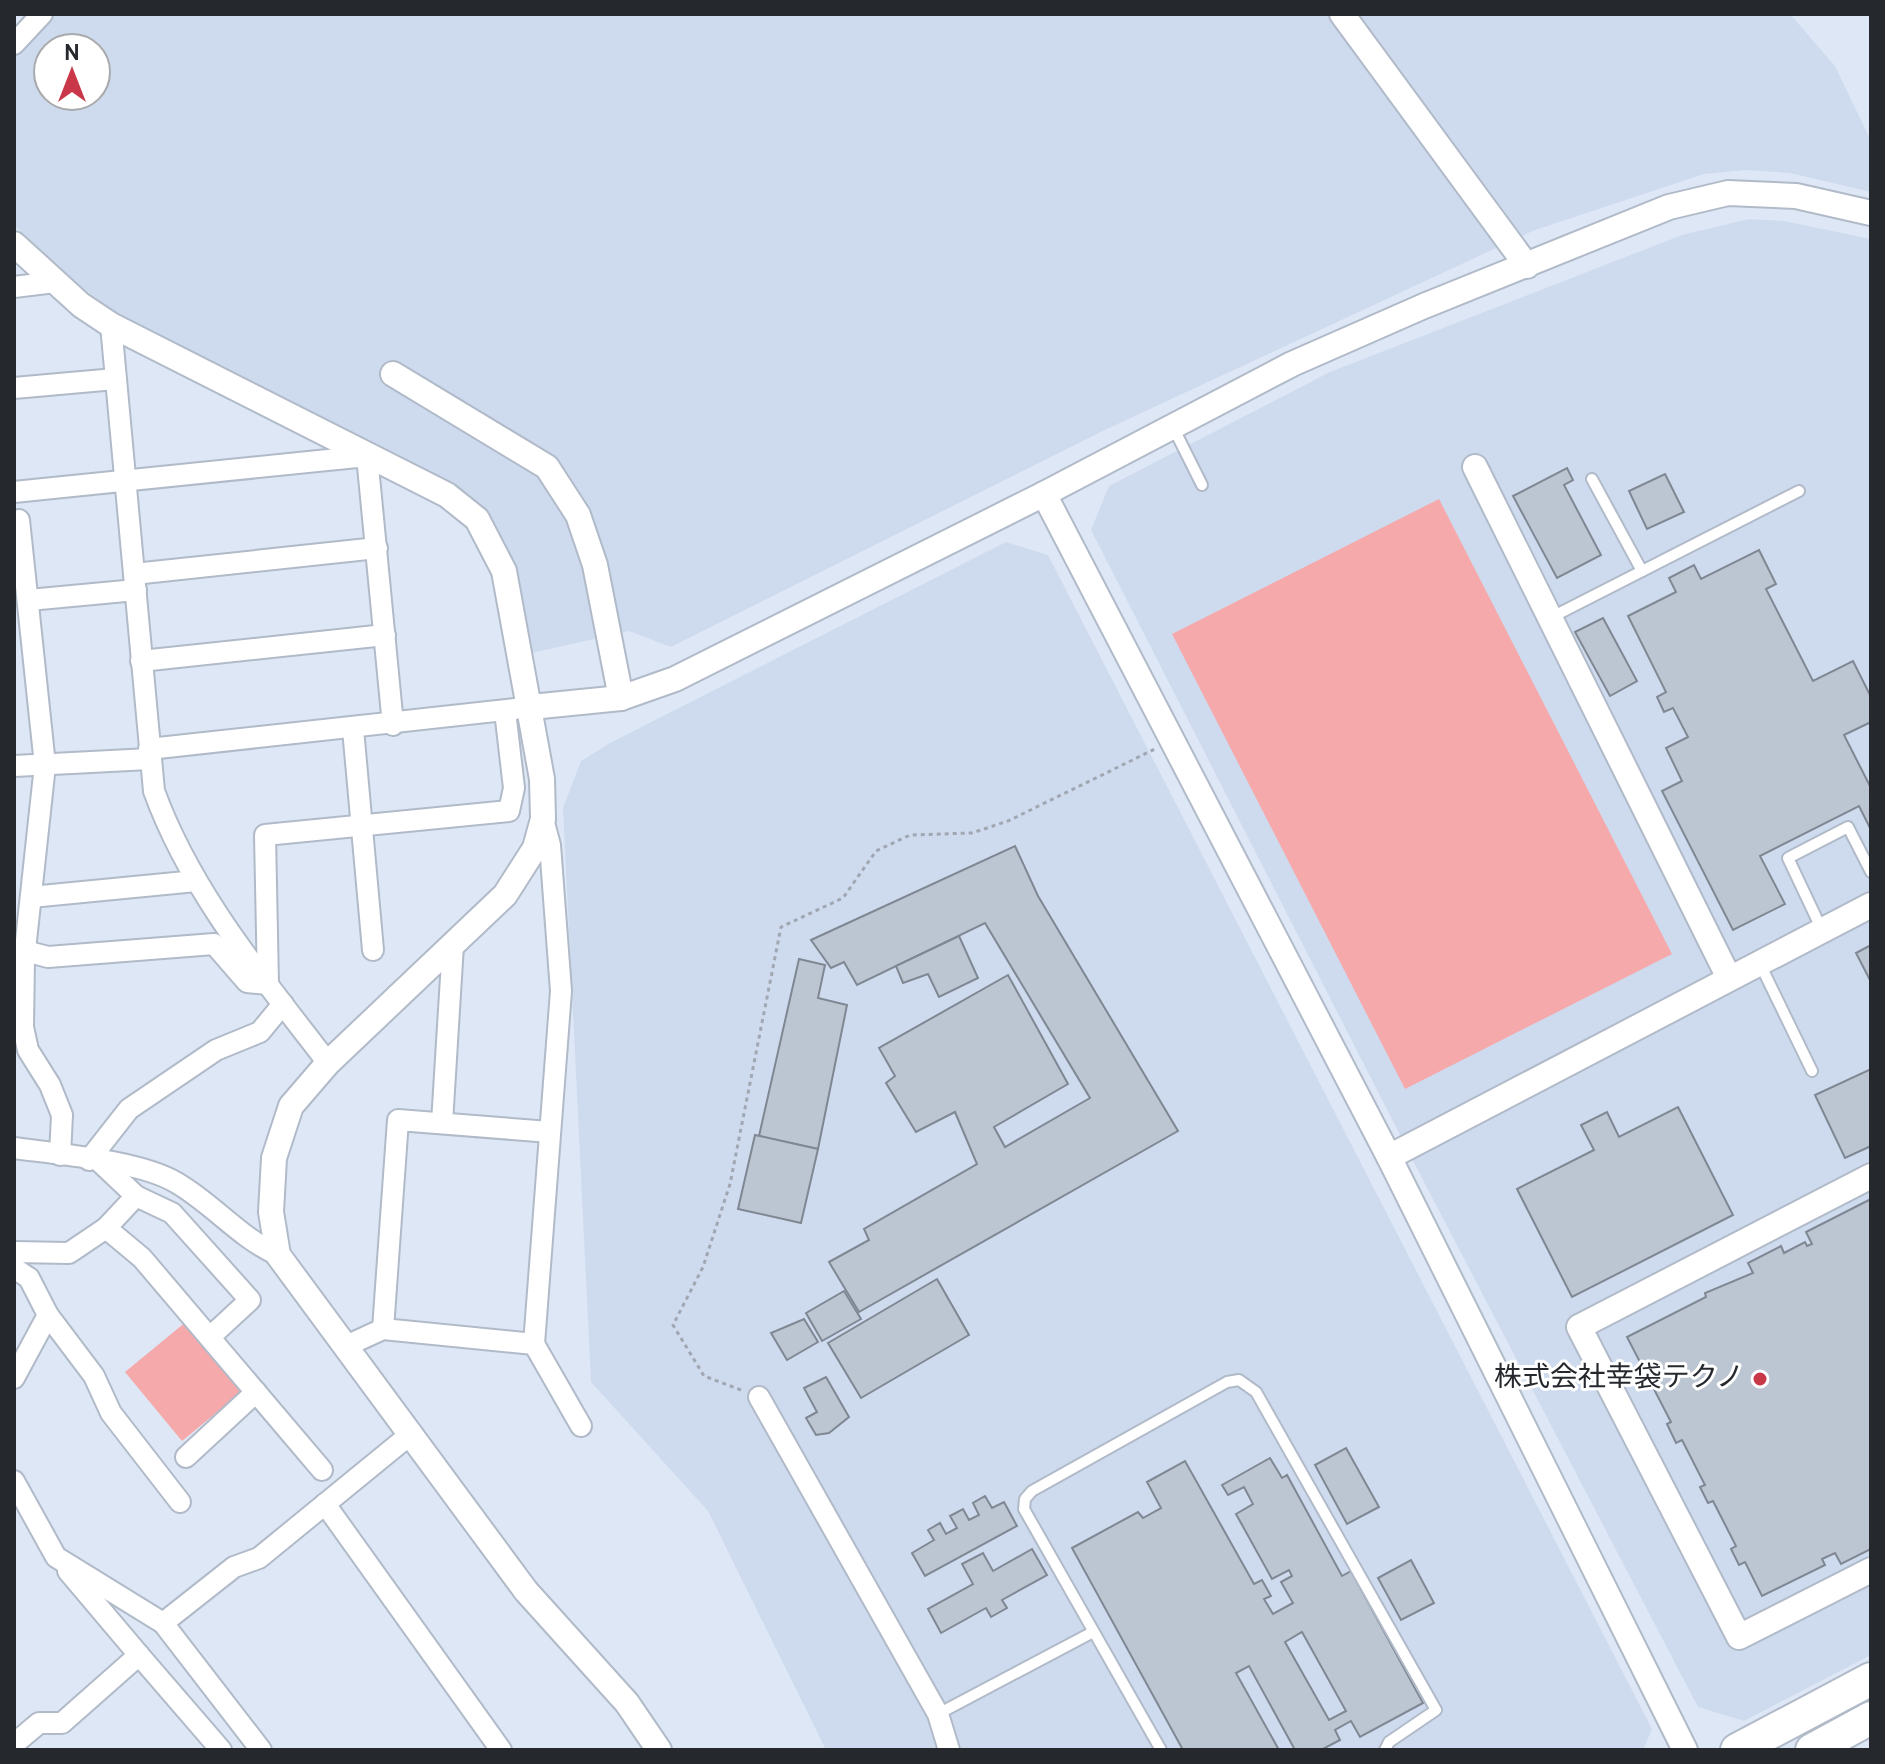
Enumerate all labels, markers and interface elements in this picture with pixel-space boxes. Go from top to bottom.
north arrow [32,32,112,112]
text: N [64,41,80,68]
place label: 株式会社幸袋テクノ [1494,1361,1744,1397]
marker: 株式会社幸袋テクノ [1751,1370,1769,1388]

